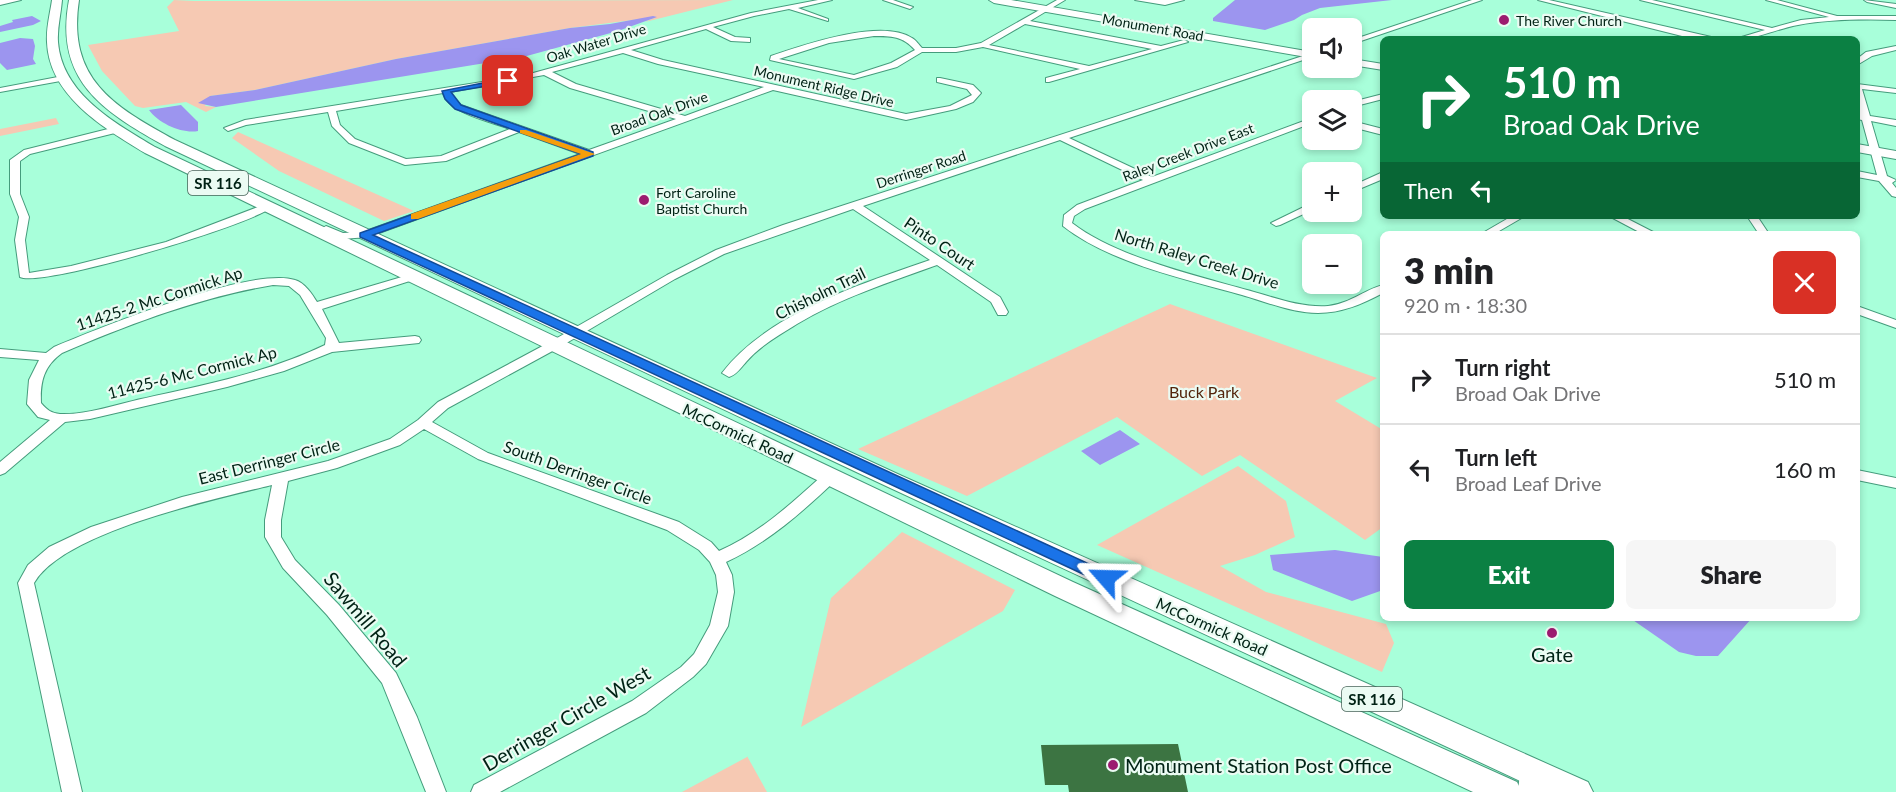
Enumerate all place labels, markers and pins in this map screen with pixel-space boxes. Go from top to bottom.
place label: The River Church [1516,12,1622,29]
marker: The River Church [1497,13,1511,27]
pin [482,55,533,106]
place label: Fort Caroline Baptist Church [656,184,747,217]
marker: Fort Caroline Baptist Church [637,193,651,207]
marker: Gate [1545,626,1559,640]
place label: Gate [1531,642,1573,666]
place label: Monument Station Post Office [1125,753,1392,777]
marker: Monument Station Post Office [1106,758,1120,772]

